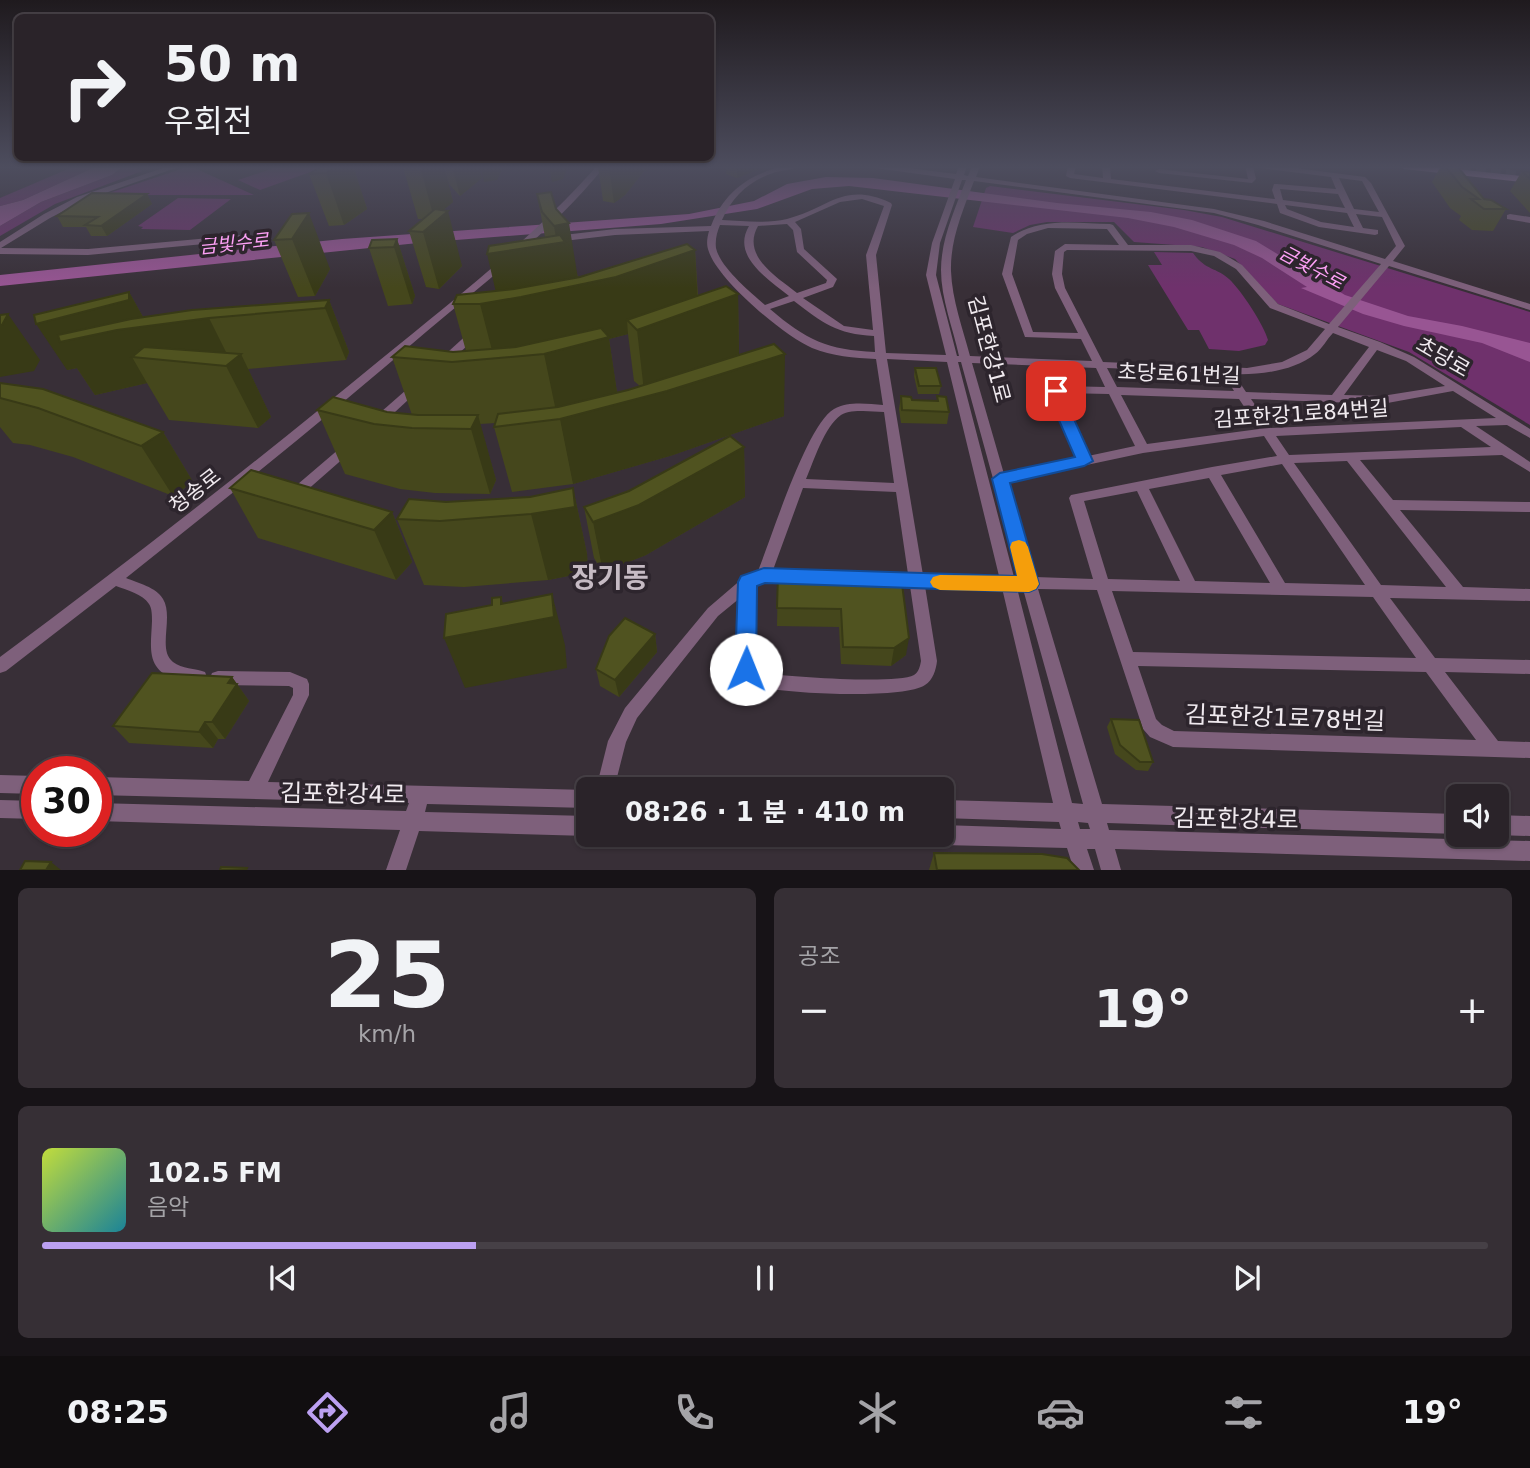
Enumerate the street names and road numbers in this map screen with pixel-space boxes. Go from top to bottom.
street label: 김포한강1로 [963,293,1015,405]
street label: 초당로 [1412,332,1474,382]
street label: 초당로61번길 [1117,360,1241,388]
street label: 김포한강1로84번길 [1213,396,1389,432]
street label: 청송로 [165,464,225,518]
street label: 김포한강1로78번길 [1184,701,1386,735]
street label: 김포한강4로 [280,779,406,809]
street label: 김포한강4로 [1173,804,1299,834]

